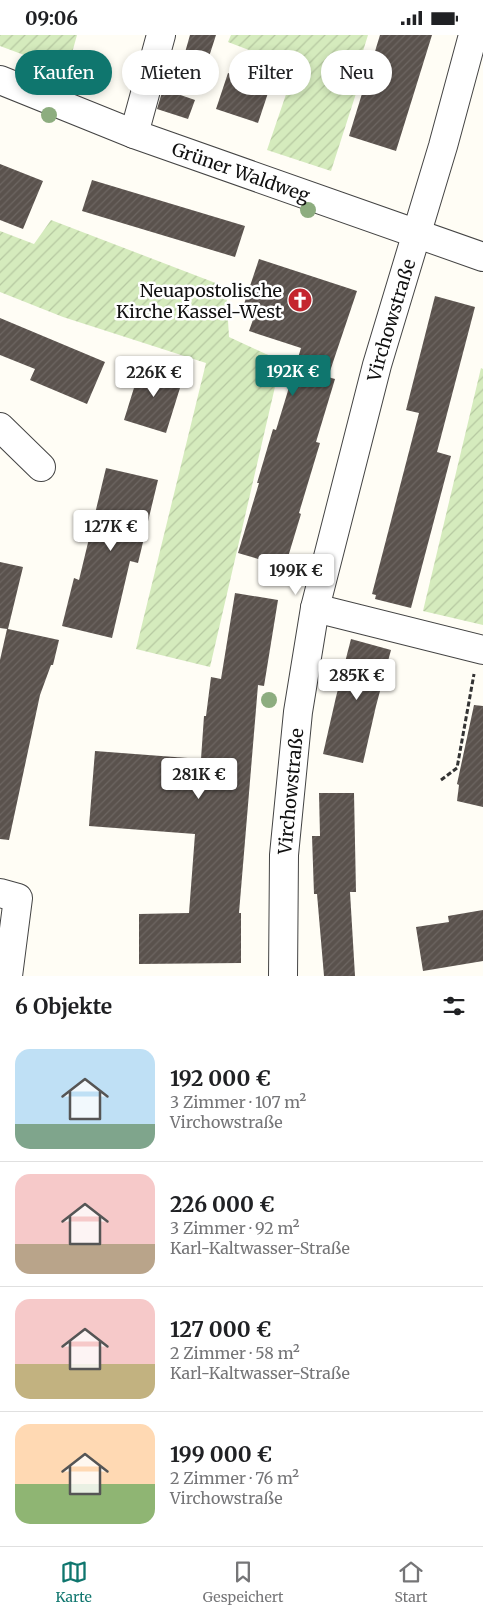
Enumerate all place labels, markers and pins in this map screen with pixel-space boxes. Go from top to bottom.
place label: Neuapostolische Kirche Kassel-West [116,279,282,323]
church icon: Neuapostolische Kirche Kassel-West [287,287,313,313]
pin: 226K € [113,355,195,398]
pin: 192K € [252,355,334,397]
pin: 127K € [70,509,152,552]
pin: 199K € [255,553,337,596]
pin: 285K € [316,659,398,701]
pin: 281K € [158,757,240,800]

